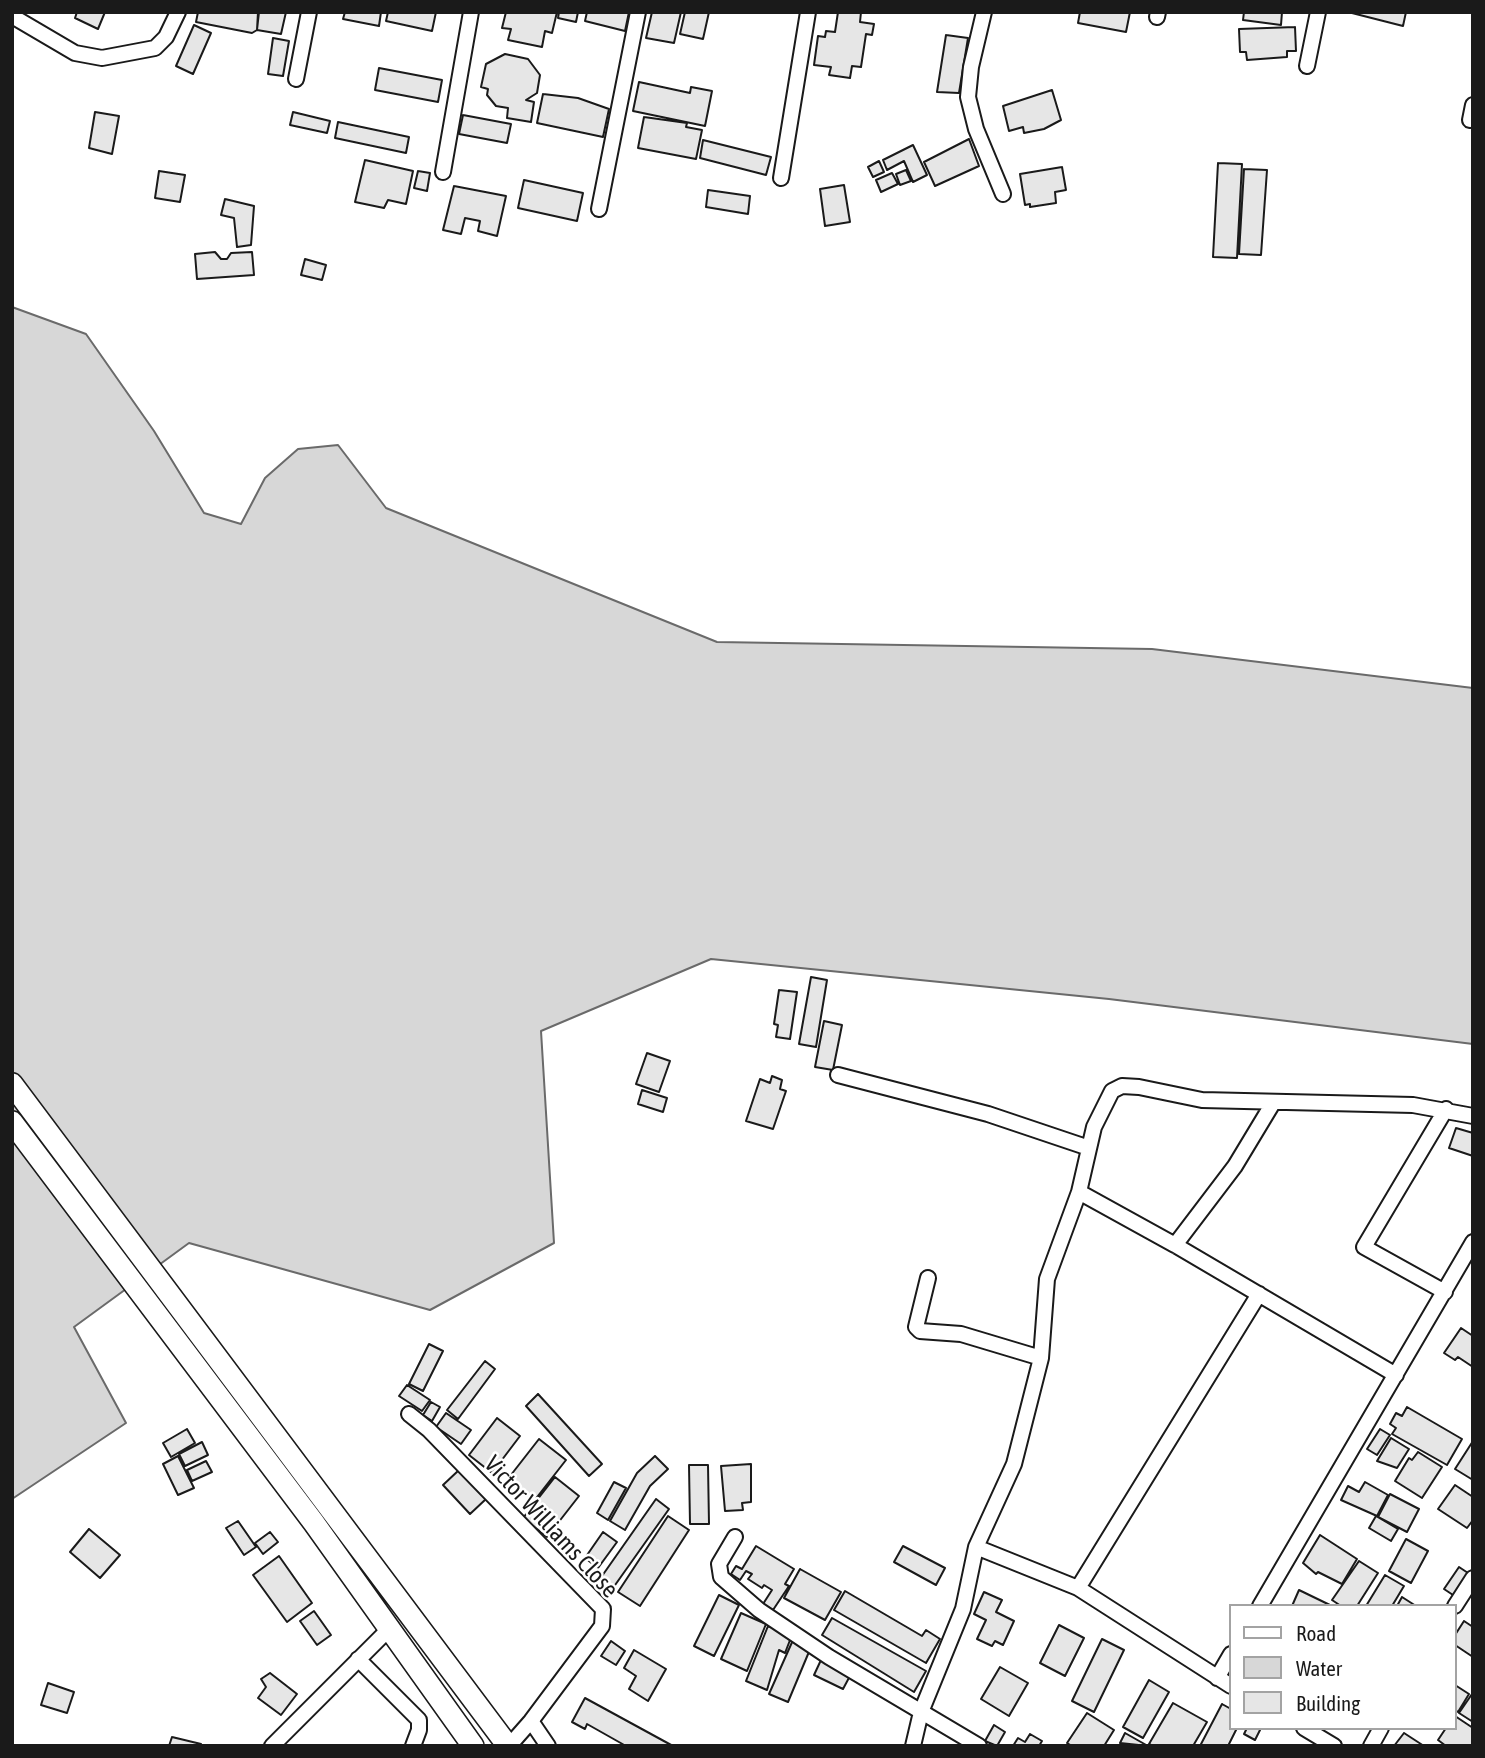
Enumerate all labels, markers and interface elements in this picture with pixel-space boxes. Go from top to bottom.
street label: Victor Williams Close [478,1450,624,1604]
legend [1230,1604,1457,1730]
text: Road [1296,1621,1336,1645]
text: Water [1296,1656,1342,1680]
text: Building [1296,1691,1360,1715]

